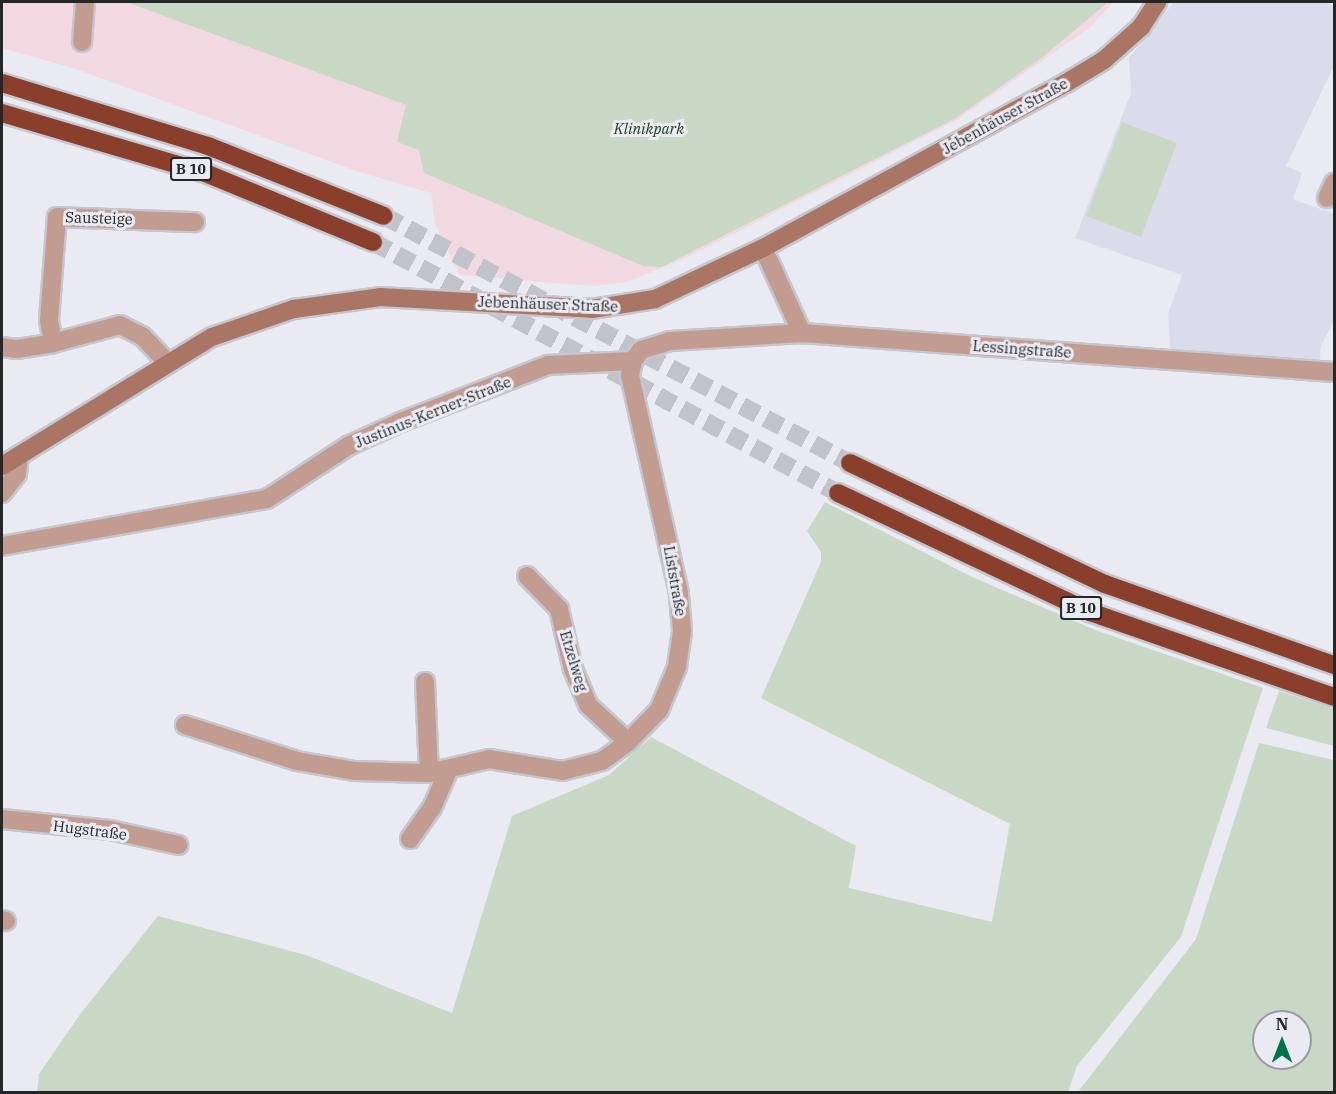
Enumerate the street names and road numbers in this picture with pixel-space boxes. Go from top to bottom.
street label: Jebenhäuser Straße [939,74,1071,158]
road number: B 10 [170,158,212,180]
street label: Sausteige [65,208,133,228]
street label: Jebenhäuser Straße [478,293,618,315]
street label: Lessingstraße [972,337,1072,361]
street label: Justinus-Kerner-Straße [352,372,514,452]
street label: Liststraße [660,544,690,618]
road number: B 10 [1060,597,1102,619]
street label: Etzelweg [556,628,592,694]
street label: Hugstraße [52,817,128,843]

